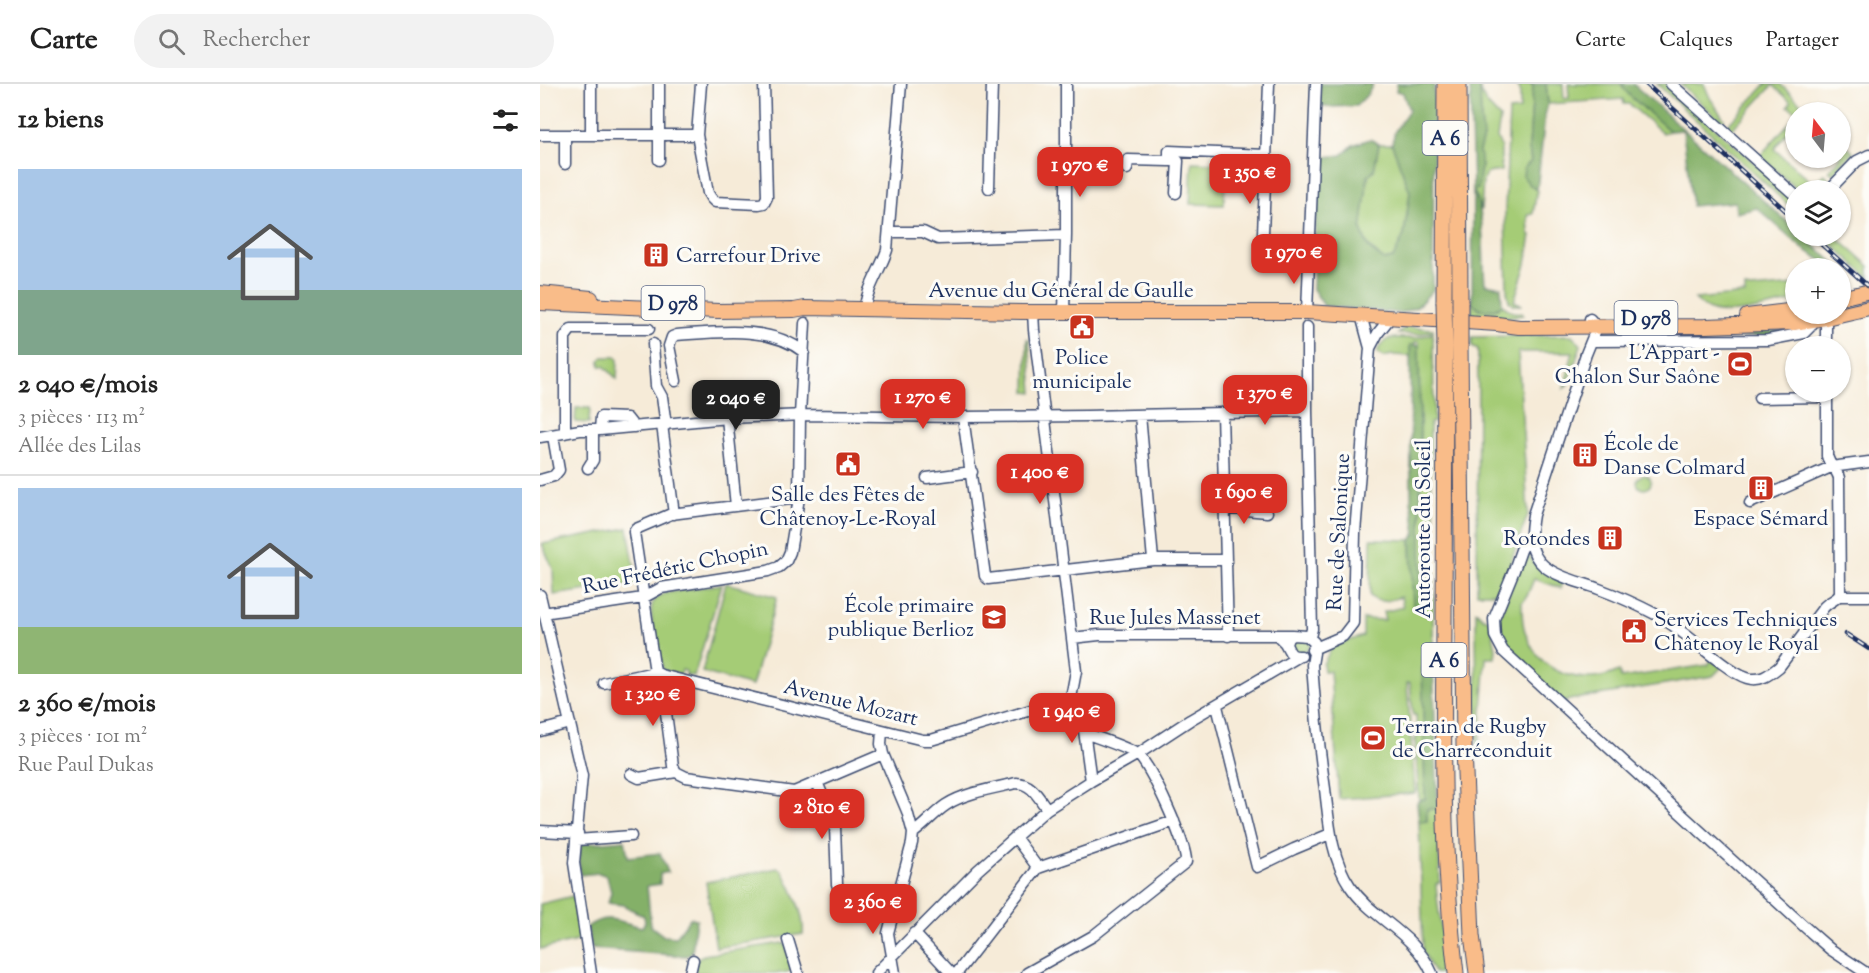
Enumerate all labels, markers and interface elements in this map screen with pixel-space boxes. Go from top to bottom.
search box [134,14,554,68]
text: Carte [30,21,98,61]
icon: search [155,25,188,58]
text: Rechercher [203,25,310,57]
text: Carte [1575,26,1626,56]
text: Calques [1659,26,1733,56]
text: Partager [1766,26,1839,56]
text: 12 biens [18,102,104,139]
north arrow [1785,102,1851,168]
map controls [1785,102,1851,402]
icon: filters [489,104,522,137]
road number: A 6 [1422,121,1468,155]
pin: 1 970 € [1025,147,1135,198]
text: 1 970 € [1051,152,1109,181]
pin: 1 350 € [1195,154,1305,205]
text: 1 350 € [1223,159,1277,188]
button: layers [1785,180,1851,246]
icon: home [216,208,324,316]
pin: 1 970 € [1239,234,1349,285]
text: 1 970 € [1265,239,1323,268]
building icon: Carrefour Drive [641,240,671,270]
place label: Carrefour Drive [676,242,821,272]
button: + [1785,258,1851,324]
street label: Avenue du Général de Gaulle [928,277,1194,307]
road number: D 978 [642,286,704,320]
road number: D 978 [1614,301,1678,335]
public building icon: Police municipale [1067,312,1097,342]
button: − [1785,336,1851,402]
place label: L'Appart - Chalon Sur Saône [1555,339,1720,393]
place label: Police municipale [1032,344,1132,398]
sports icon: L'Appart - Chalon Sur Saône [1725,349,1755,379]
text: 2 040 €/mois [18,367,158,404]
pin: 1 370 € [1210,375,1320,426]
pin: 1 270 € [868,379,978,430]
pin: 2 040 € [681,380,791,431]
text: 1 370 € [1237,380,1293,409]
text: 1 270 € [894,384,952,413]
text: 2 040 € [706,385,766,414]
text: 3 pièces · 113 m² [18,404,145,433]
place label: École de Danse Colmard [1604,430,1745,484]
text: Allée des Lilas [18,433,141,462]
street label: Autoroute du Soleil [1410,439,1440,619]
building icon: École de Danse Colmard [1570,440,1600,470]
public building icon: Salle des Fêtes de Châtenoy-Le-Royal [833,449,863,479]
street label: Rue de Salonique [1321,453,1359,612]
pin: 1 400 € [985,454,1095,505]
text: 1 400 € [1011,459,1069,488]
building icon: Espace Sémard [1746,473,1776,503]
pin: 1 690 € [1189,474,1299,525]
text: 1 690 € [1215,479,1273,508]
place label: Salle des Fêtes de Châtenoy-Le-Royal [760,481,937,535]
place label: Espace Sémard [1694,505,1828,535]
building icon: Rotondes [1595,523,1625,553]
place label: Rotondes [1504,525,1590,555]
icon: home [216,527,324,635]
street label: Rue Frédéric Chopin [580,535,771,603]
place label: École primaire publique Berlioz [828,592,974,646]
school or university icon: École primaire publique Berlioz [979,602,1009,632]
street label: Rue Jules Massenet [1089,604,1261,634]
place label: Services Techniques Châtenoy le Royal [1654,606,1837,660]
public building icon: Services Techniques Châtenoy le Royal [1619,616,1649,646]
road number: A 6 [1422,643,1466,677]
street label: Avenue Mozart [780,673,921,735]
pin: 1 320 € [598,676,708,727]
text: 1 320 € [625,681,681,710]
text: 2 360 €/mois [18,686,156,723]
pin: 1 940 € [1017,693,1127,744]
text: 1 940 € [1043,698,1101,727]
place label: Terrain de Rugby de Charréconduit [1392,713,1552,767]
text: 3 pièces · 101 m² [18,723,147,752]
sports icon: Terrain de Rugby de Charréconduit [1358,723,1388,753]
text: Rue Paul Dukas [18,752,154,781]
pin: 2 810 € [767,789,877,840]
text: 2 810 € [793,794,851,823]
pin: 2 360 € [818,884,928,935]
text: 2 360 € [844,889,902,918]

